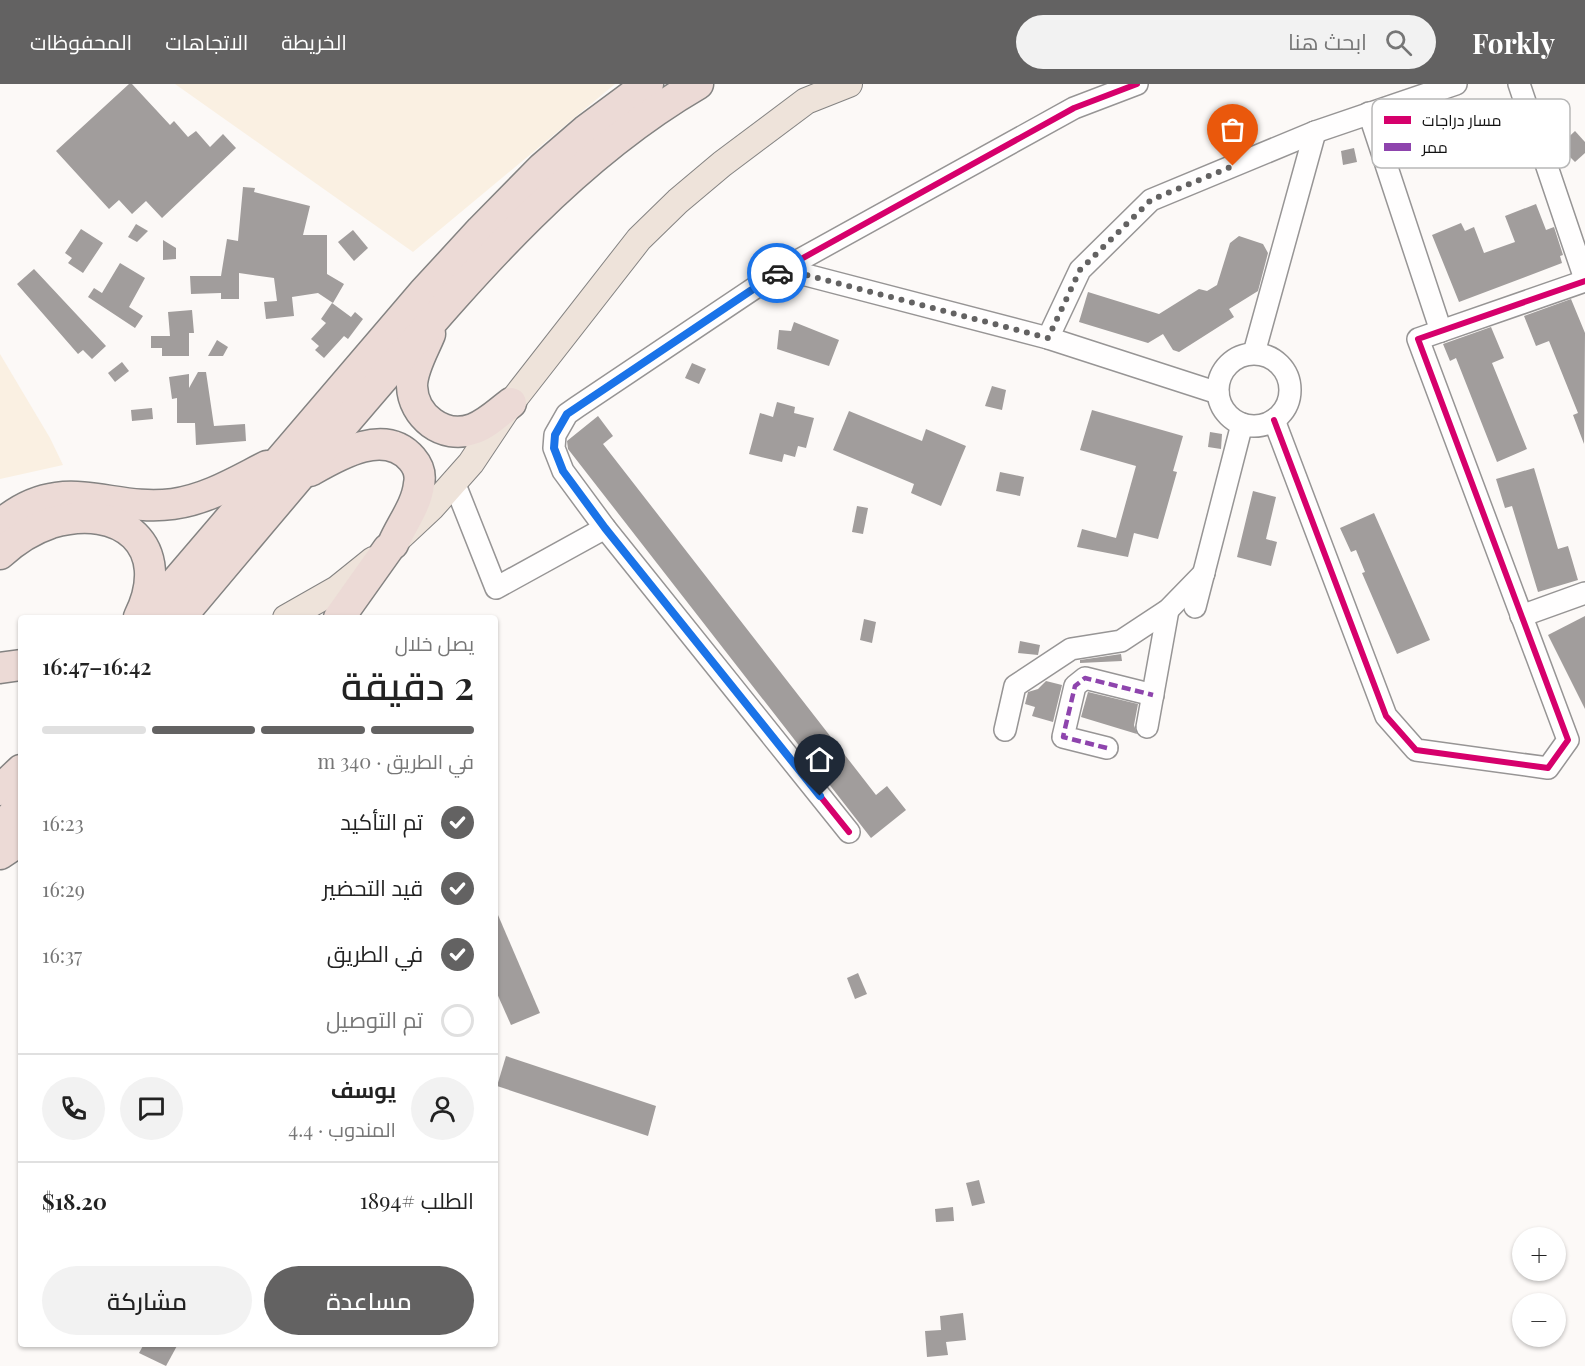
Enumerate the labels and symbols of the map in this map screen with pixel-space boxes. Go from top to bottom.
legend [1372,99,1570,168]
pin [1207,104,1258,166]
text: مسار دراجات [1422,109,1501,130]
text: ممر [1421,136,1448,157]
courier [747,243,807,303]
pin [794,734,845,796]

